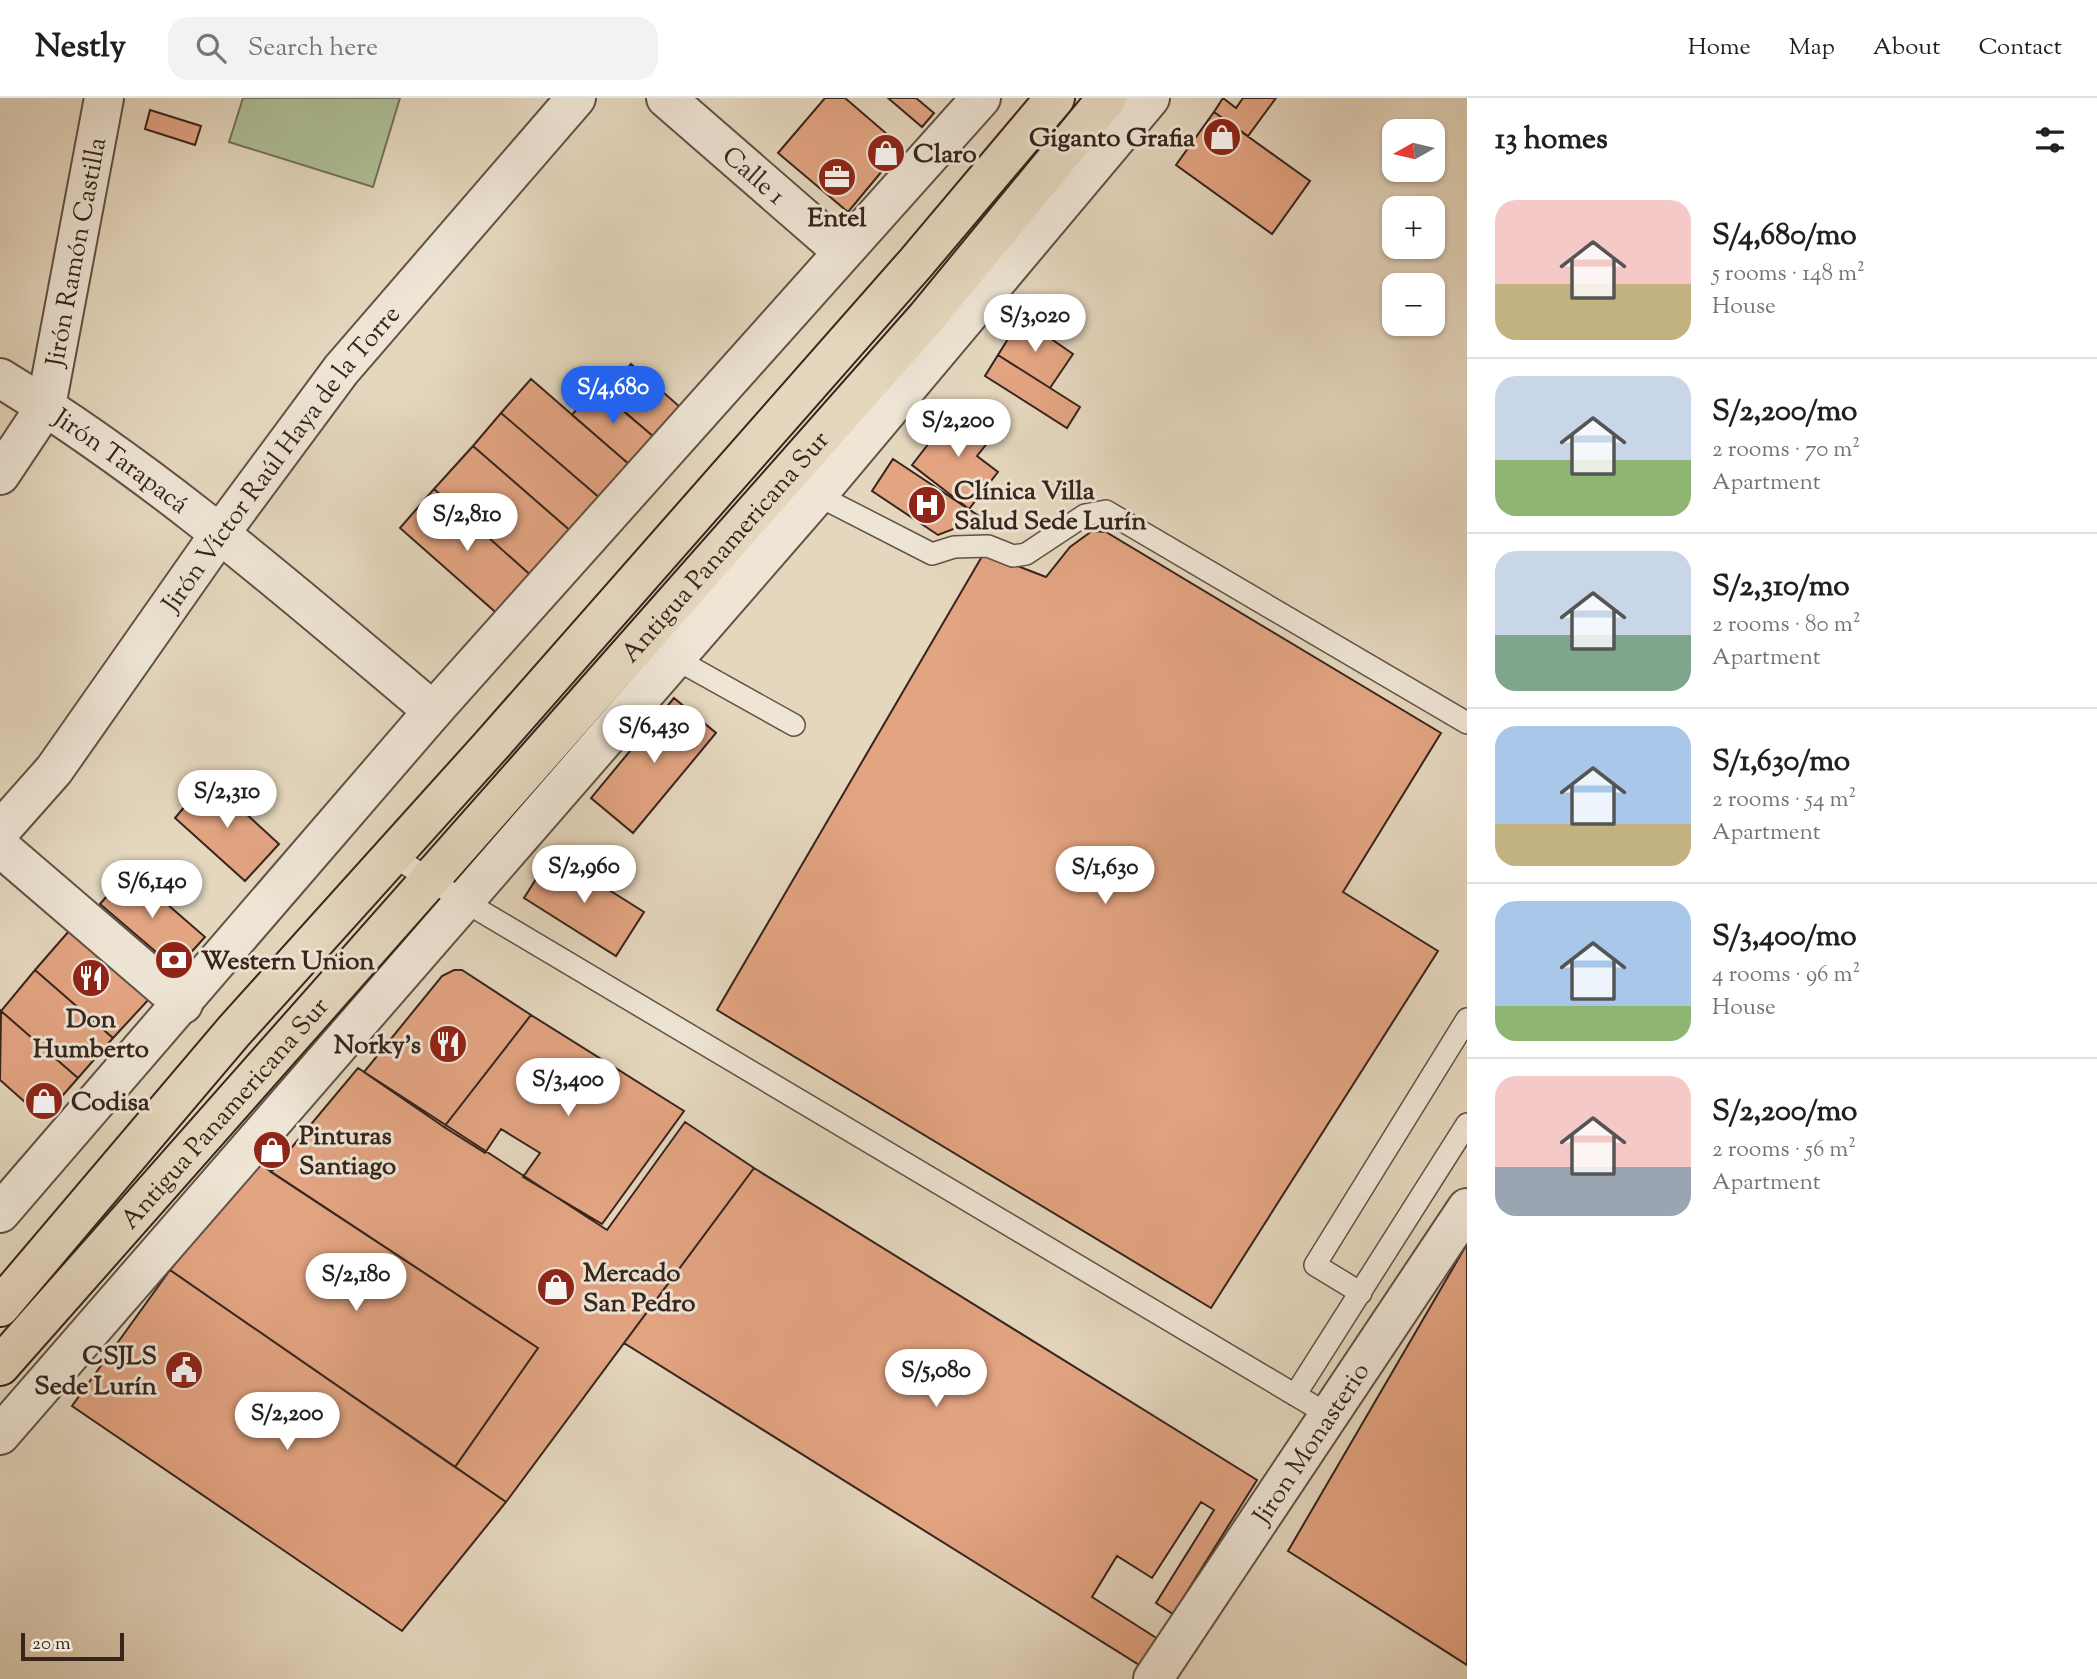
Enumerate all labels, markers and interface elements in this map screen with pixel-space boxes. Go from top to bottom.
search box [168,17,658,80]
text: Nestly [35,24,126,72]
icon: search [192,29,230,67]
text: Search here [248,30,378,67]
text: Home [1688,31,1751,65]
text: Map [1789,31,1835,65]
text: About [1873,31,1940,65]
text: Contact [1978,31,2062,65]
shop icon: Giganto Grafia [1201,116,1243,158]
north arrow [1382,119,1446,182]
map controls [1382,119,1445,336]
text: 13 homes [1495,119,1608,162]
place label: Giganto Grafia [1029,121,1195,158]
icon: filters [2031,121,2069,159]
shop icon: Claro [865,132,907,174]
street label: Jirón Ramón Castilla [37,134,117,372]
place label: Claro [913,137,977,174]
street label: Calle 1 [713,139,793,215]
office icon: Entel [816,156,858,198]
button: + [1382,196,1445,259]
place label: Entel [808,201,867,238]
text: S/4,680/mo [1712,215,1857,258]
icon: home [1551,228,1635,312]
text: 5 rooms · 148 m² [1712,258,1865,291]
button: − [1382,273,1445,336]
text: House [1712,291,1776,324]
pin: S/3,020 [970,294,1100,354]
street label: Jirón Víctor Raúl Haya de la Torre [153,298,410,622]
text: S/3,020 [1000,300,1070,333]
pin: S/4,680 [548,366,678,426]
text: S/4,680 [577,372,649,405]
text: S/2,200/mo [1712,391,1857,434]
street label: Jirón Tarapacá [44,400,195,524]
pin: S/2,200 [893,400,1023,459]
icon: home [1551,404,1635,488]
text: S/2,200 [922,405,994,438]
street label: Antigua Panamericana Sur [614,424,839,672]
text: 2 rooms · 70 m² [1712,434,1860,467]
text: Apartment [1712,467,1821,500]
place label: Clínica Villa Salud Sede Lurín [954,474,1147,541]
hospital icon: Clínica Villa Salud Sede Lurín [906,484,948,526]
pin: S/2,810 [402,494,532,553]
text: S/2,810 [433,499,501,532]
text: S/2,310/mo [1712,566,1850,609]
icon: home [1551,579,1635,663]
text: 2 rooms · 80 m² [1712,609,1860,642]
text: Apartment [1712,642,1821,675]
pin: S/6,430 [589,706,719,765]
text: S/6,430 [619,711,689,744]
text: S/1,630/mo [1712,741,1850,784]
icon: home [1551,754,1635,838]
pin: S/2,310 [162,770,292,830]
text: S/2,310 [194,776,260,809]
text: 2 rooms · 54 m² [1712,784,1856,817]
text: Apartment [1712,817,1821,850]
pin: S/2,960 [519,846,649,905]
pin: S/1,630 [1040,846,1170,906]
text: S/2,960 [548,851,620,884]
text: S/1,630 [1071,852,1139,885]
pin: S/6,140 [87,860,217,920]
text: S/6,140 [117,866,187,899]
text: S/3,400/mo [1712,916,1857,959]
icon: home [1551,929,1635,1013]
bank icon: Western Union [153,939,195,981]
place label: Western Union [201,944,375,981]
restaurant icon: Don Humberto [70,957,112,999]
text: 4 rooms · 96 m² [1712,959,1860,992]
street label: Antigua Panamericana Sur [113,990,339,1239]
text: House [1712,992,1776,1025]
place label: Don Humberto [33,1002,149,1069]
restaurant icon: Norky's [427,1023,469,1065]
place label: Norky's [334,1028,421,1065]
pin: S/3,400 [503,1058,633,1118]
text: S/3,400 [532,1064,604,1097]
shop icon: Codisa [23,1080,65,1122]
place label: Codisa [71,1085,150,1122]
text: S/2,200/mo [1712,1091,1857,1134]
icon: home [1551,1104,1635,1188]
place label: Pinturas Santiago [299,1119,396,1186]
shop icon: Pinturas Santiago [251,1129,293,1171]
text: 2 rooms · 56 m² [1712,1134,1856,1167]
text: Apartment [1712,1167,1821,1200]
pin: S/2,180 [291,1254,421,1313]
place label: Mercado San Pedro [583,1256,695,1323]
text: S/2,180 [321,1259,391,1292]
shop icon: Mercado San Pedro [535,1266,577,1308]
place label: CSJLS Sede Lurín [34,1339,158,1406]
public building icon: CSJLS Sede Lurín [163,1349,205,1391]
pin: S/5,080 [871,1350,1001,1409]
text: S/5,080 [901,1355,971,1388]
street label: Jiron Monasterio [1244,1356,1380,1534]
pin: S/2,200 [222,1392,352,1452]
text: S/2,200 [251,1398,323,1431]
scale bar [21,1630,124,1662]
text: 20 m [32,1631,71,1658]

